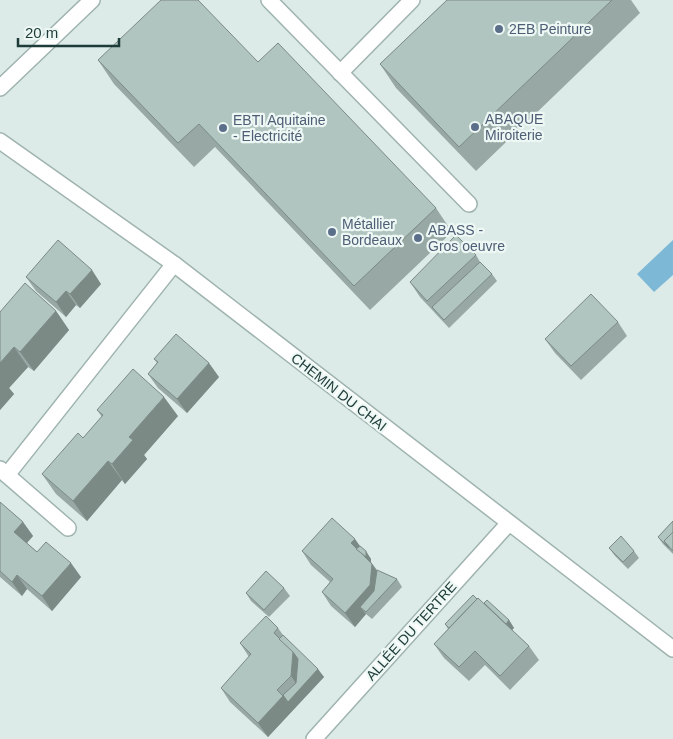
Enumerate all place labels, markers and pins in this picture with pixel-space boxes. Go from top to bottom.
place label: 2EB Peinture [509,21,592,37]
marker: 2EB Peinture [493,23,505,35]
place label: ABAQUE Miroiterie [485,111,543,143]
place label: EBTI Aquitaine - Electricité [233,112,326,144]
marker: ABAQUE Miroiterie [469,121,481,133]
marker: EBTI Aquitaine - Electricité [217,122,229,134]
place label: Métallier Bordeaux [342,216,402,248]
place label: ABASS - Gros oeuvre [428,222,505,254]
marker: Métallier Bordeaux [326,226,338,238]
marker: ABASS - Gros oeuvre [412,232,424,244]

